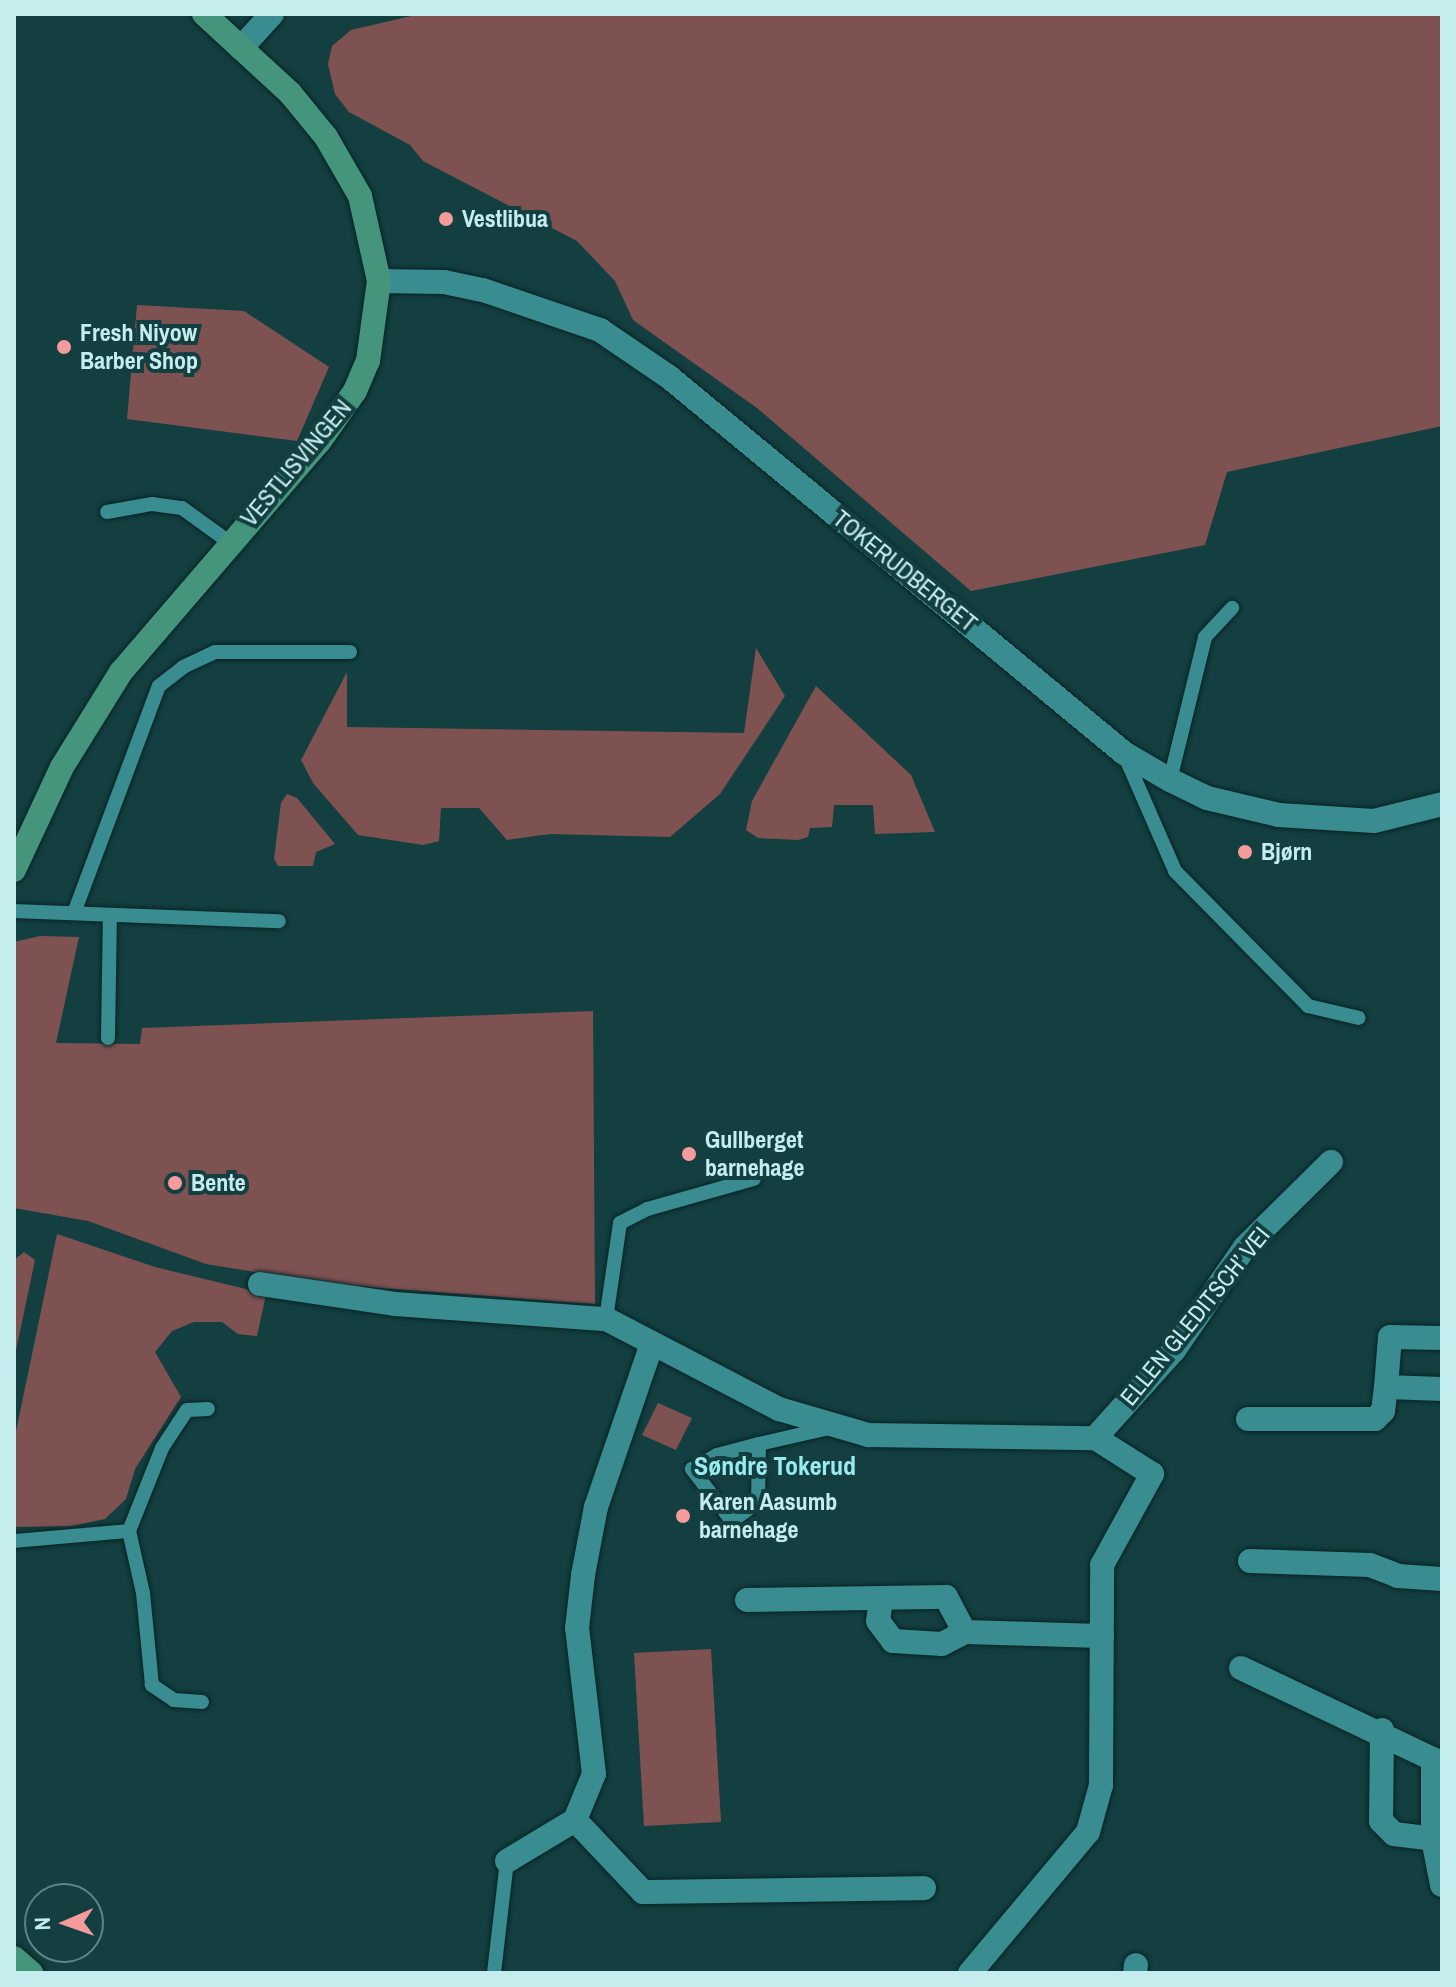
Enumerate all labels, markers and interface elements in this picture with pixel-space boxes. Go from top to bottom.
place label: Vestlibua [462,205,548,233]
marker: Vestlibua [437,210,455,228]
place label: Fresh Niyow Barber Shop [80,319,198,375]
marker: Fresh Niyow Barber Shop [55,338,73,356]
street label: VESTLISVINGEN [235,394,357,532]
street label: TOKERUDBERGET [827,504,983,638]
place label: Bjørn [1261,838,1312,866]
marker: Bjørn [1236,843,1254,861]
place label: Gullberget barnehage [705,1126,805,1182]
marker: Gullberget barnehage [680,1145,698,1163]
place label: Bente [191,1169,246,1197]
marker: Bente [166,1174,184,1192]
street label: ELLEN GLEDITSCH’ VEI [1114,1221,1276,1411]
district label: Søndre Tokerud [694,1450,856,1482]
place label: Karen Aasumb barnehage [699,1488,838,1544]
marker: Karen Aasumb barnehage [674,1507,692,1525]
north arrow [24,1883,104,1963]
text: N [27,1917,57,1931]

